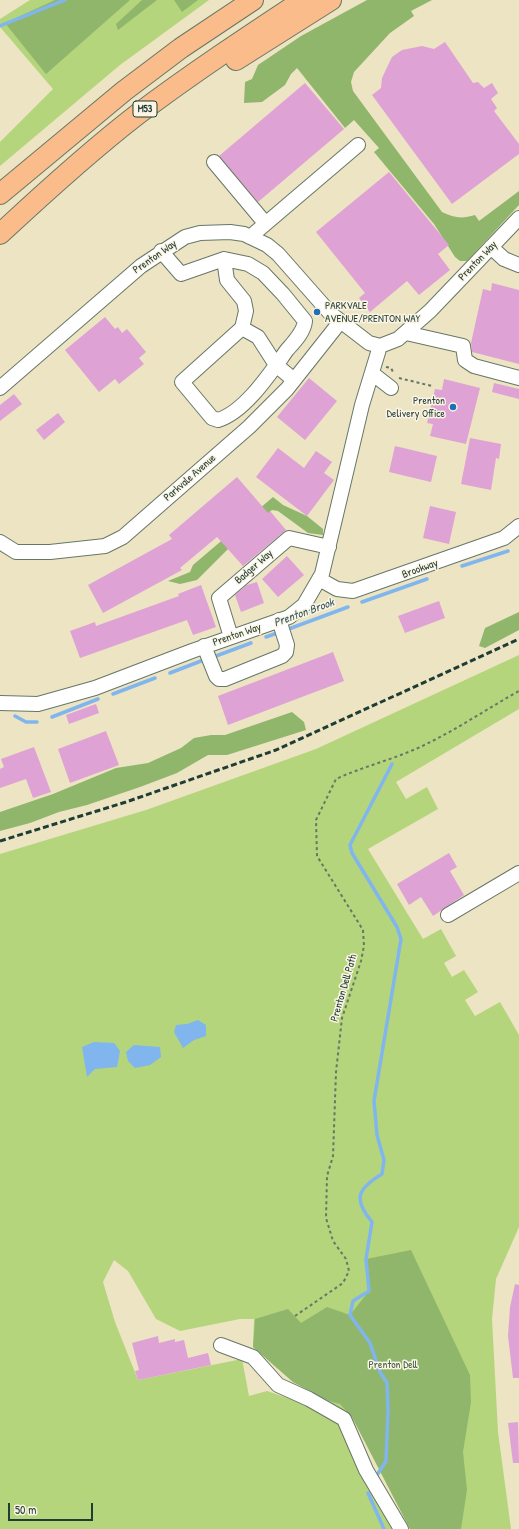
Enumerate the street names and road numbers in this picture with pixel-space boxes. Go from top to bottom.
road number: M53 [133,101,157,117]
street label: Prenton Way [131,237,179,277]
street label: Prenton Way [456,238,500,284]
street label: Parkvale Avenue [161,452,219,504]
street label: Badger Way [232,547,276,587]
street label: Brookway [400,556,440,582]
street label: Prenton Way [211,621,263,649]
street label: Prenton Dell Path [328,953,360,1023]

